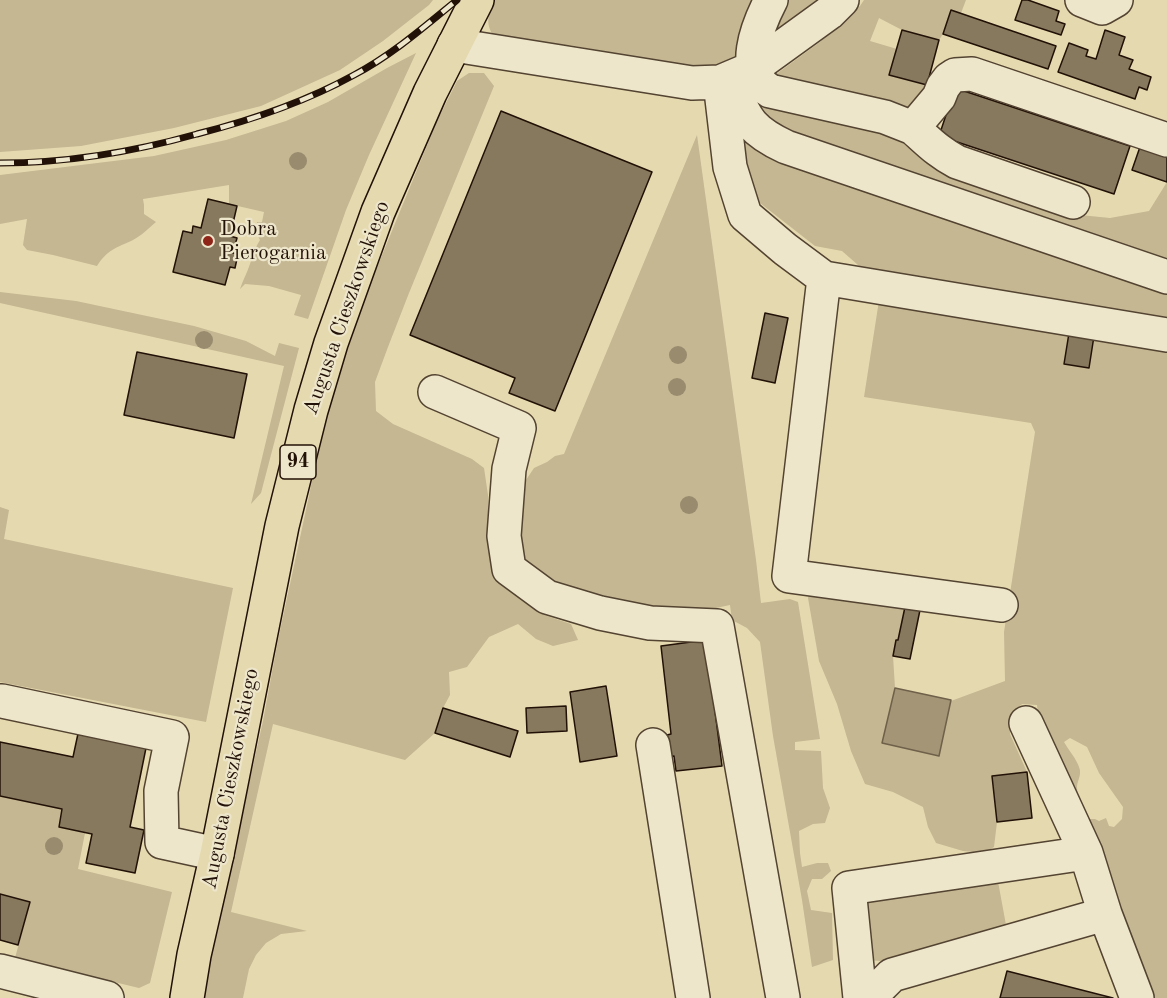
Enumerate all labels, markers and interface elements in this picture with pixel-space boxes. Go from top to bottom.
street label: Augusta Cieszkowskiego [299,198,395,418]
place label: Dobra Pierogarnia [220,216,326,266]
marker: Dobra Pierogarnia [201,234,215,248]
road number: 94 [280,445,316,479]
street label: Augusta Cieszkowskiego [197,666,265,892]

